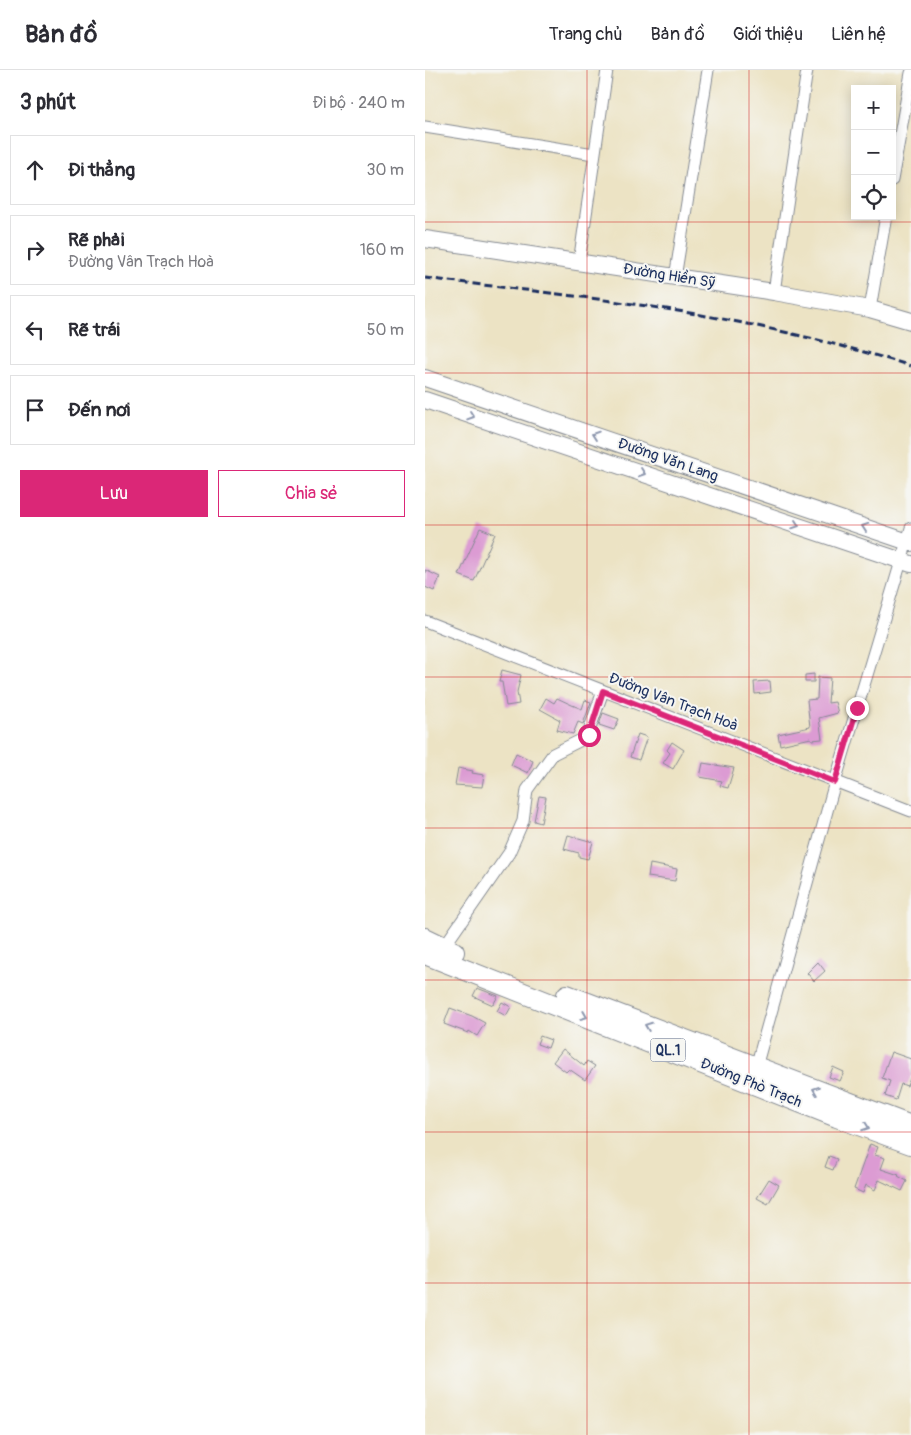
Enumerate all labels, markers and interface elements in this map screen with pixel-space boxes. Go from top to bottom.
text: Bản đồ [25,20,97,49]
text: Trang chủ [549,23,623,46]
text: Bản đồ [651,23,705,46]
text: Giới thiệu [733,23,803,46]
text: Liên hệ [831,23,886,46]
map controls [851,85,896,220]
button: + [851,85,896,130]
text: 3 phút [20,89,75,116]
text: Đi bộ · 240 m [312,93,405,113]
button: − [851,130,896,175]
icon: ahead [21,156,49,184]
text: Đi thẳng [68,158,135,182]
text: 30 m [366,160,404,180]
button: locate [851,175,896,220]
text: Rẽ phải [68,228,124,252]
icon: right [21,236,49,264]
text: 160 m [360,240,404,260]
text: Đường Vân Trạch Hoà [68,252,214,272]
street label: Đường Hiền Sỹ [622,259,717,293]
icon: left [21,316,49,344]
text: Rẽ trái [68,318,120,342]
text: 50 m [367,320,404,340]
icon: arrive [21,396,49,424]
text: Đến nơi [68,398,130,422]
one-way arrow [466,410,475,420]
one-way arrow [591,431,600,441]
street label: Đường Văn Lang [615,434,721,486]
one-way arrow [637,467,645,477]
button: Lưu [20,470,208,517]
button: Chia sẻ [218,470,405,517]
one-way arrow [791,519,799,529]
one-way arrow [861,523,870,533]
street label: Đường Vân Trạch Hoà [606,669,740,735]
route end [846,697,869,720]
route start [578,724,601,747]
one-way arrow [579,1010,588,1021]
one-way arrow [644,1022,653,1032]
road number: QL.1 [651,1038,685,1062]
street label: Đường Phò Trạch [697,1054,805,1112]
one-way arrow [812,1086,821,1096]
one-way arrow [861,1121,869,1131]

